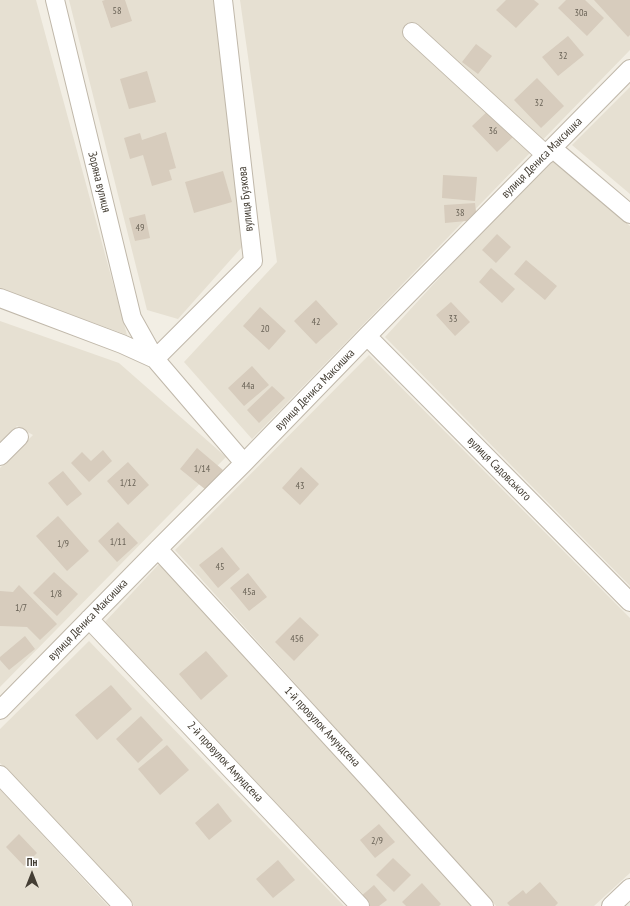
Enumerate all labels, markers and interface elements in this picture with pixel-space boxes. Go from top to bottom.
house number: 58 [113,5,121,17]
house number: 30а [575,7,587,19]
house number: 32 [559,50,567,62]
house number: 32 [535,97,543,109]
street label: вулиця Дениса Максишка [499,115,585,201]
house number: 36 [489,125,497,137]
street label: Зоряна вулиця [85,150,113,214]
street label: вулиця Бузкова [235,166,257,232]
house number: 38 [456,207,464,219]
house number: 49 [136,222,144,234]
house number: 33 [449,313,457,325]
house number: 42 [312,316,320,328]
house number: 20 [261,323,269,335]
street label: вулиця Дениса Максишка [272,346,358,434]
house number: 44а [242,380,254,392]
street label: вулиця Садовського [464,434,534,504]
house number: 1/14 [194,463,210,475]
house number: 1/12 [120,477,136,489]
house number: 43 [296,480,304,492]
house number: 1/11 [110,536,126,548]
house number: 1/9 [57,538,69,550]
house number: 45 [216,561,224,573]
street label: вулиця Дениса Максишка [45,576,131,664]
house number: 45а [243,586,255,598]
house number: 1/8 [50,588,62,600]
house number: 1/7 [15,602,27,614]
house number: 45б [290,633,304,645]
street label: 1-й провулок Амундсена [281,684,363,770]
street label: 2-й провулок Амундсена [184,719,266,805]
house number: 2/9 [371,835,383,847]
north arrow [12,854,52,894]
text: Пн [27,855,37,869]

